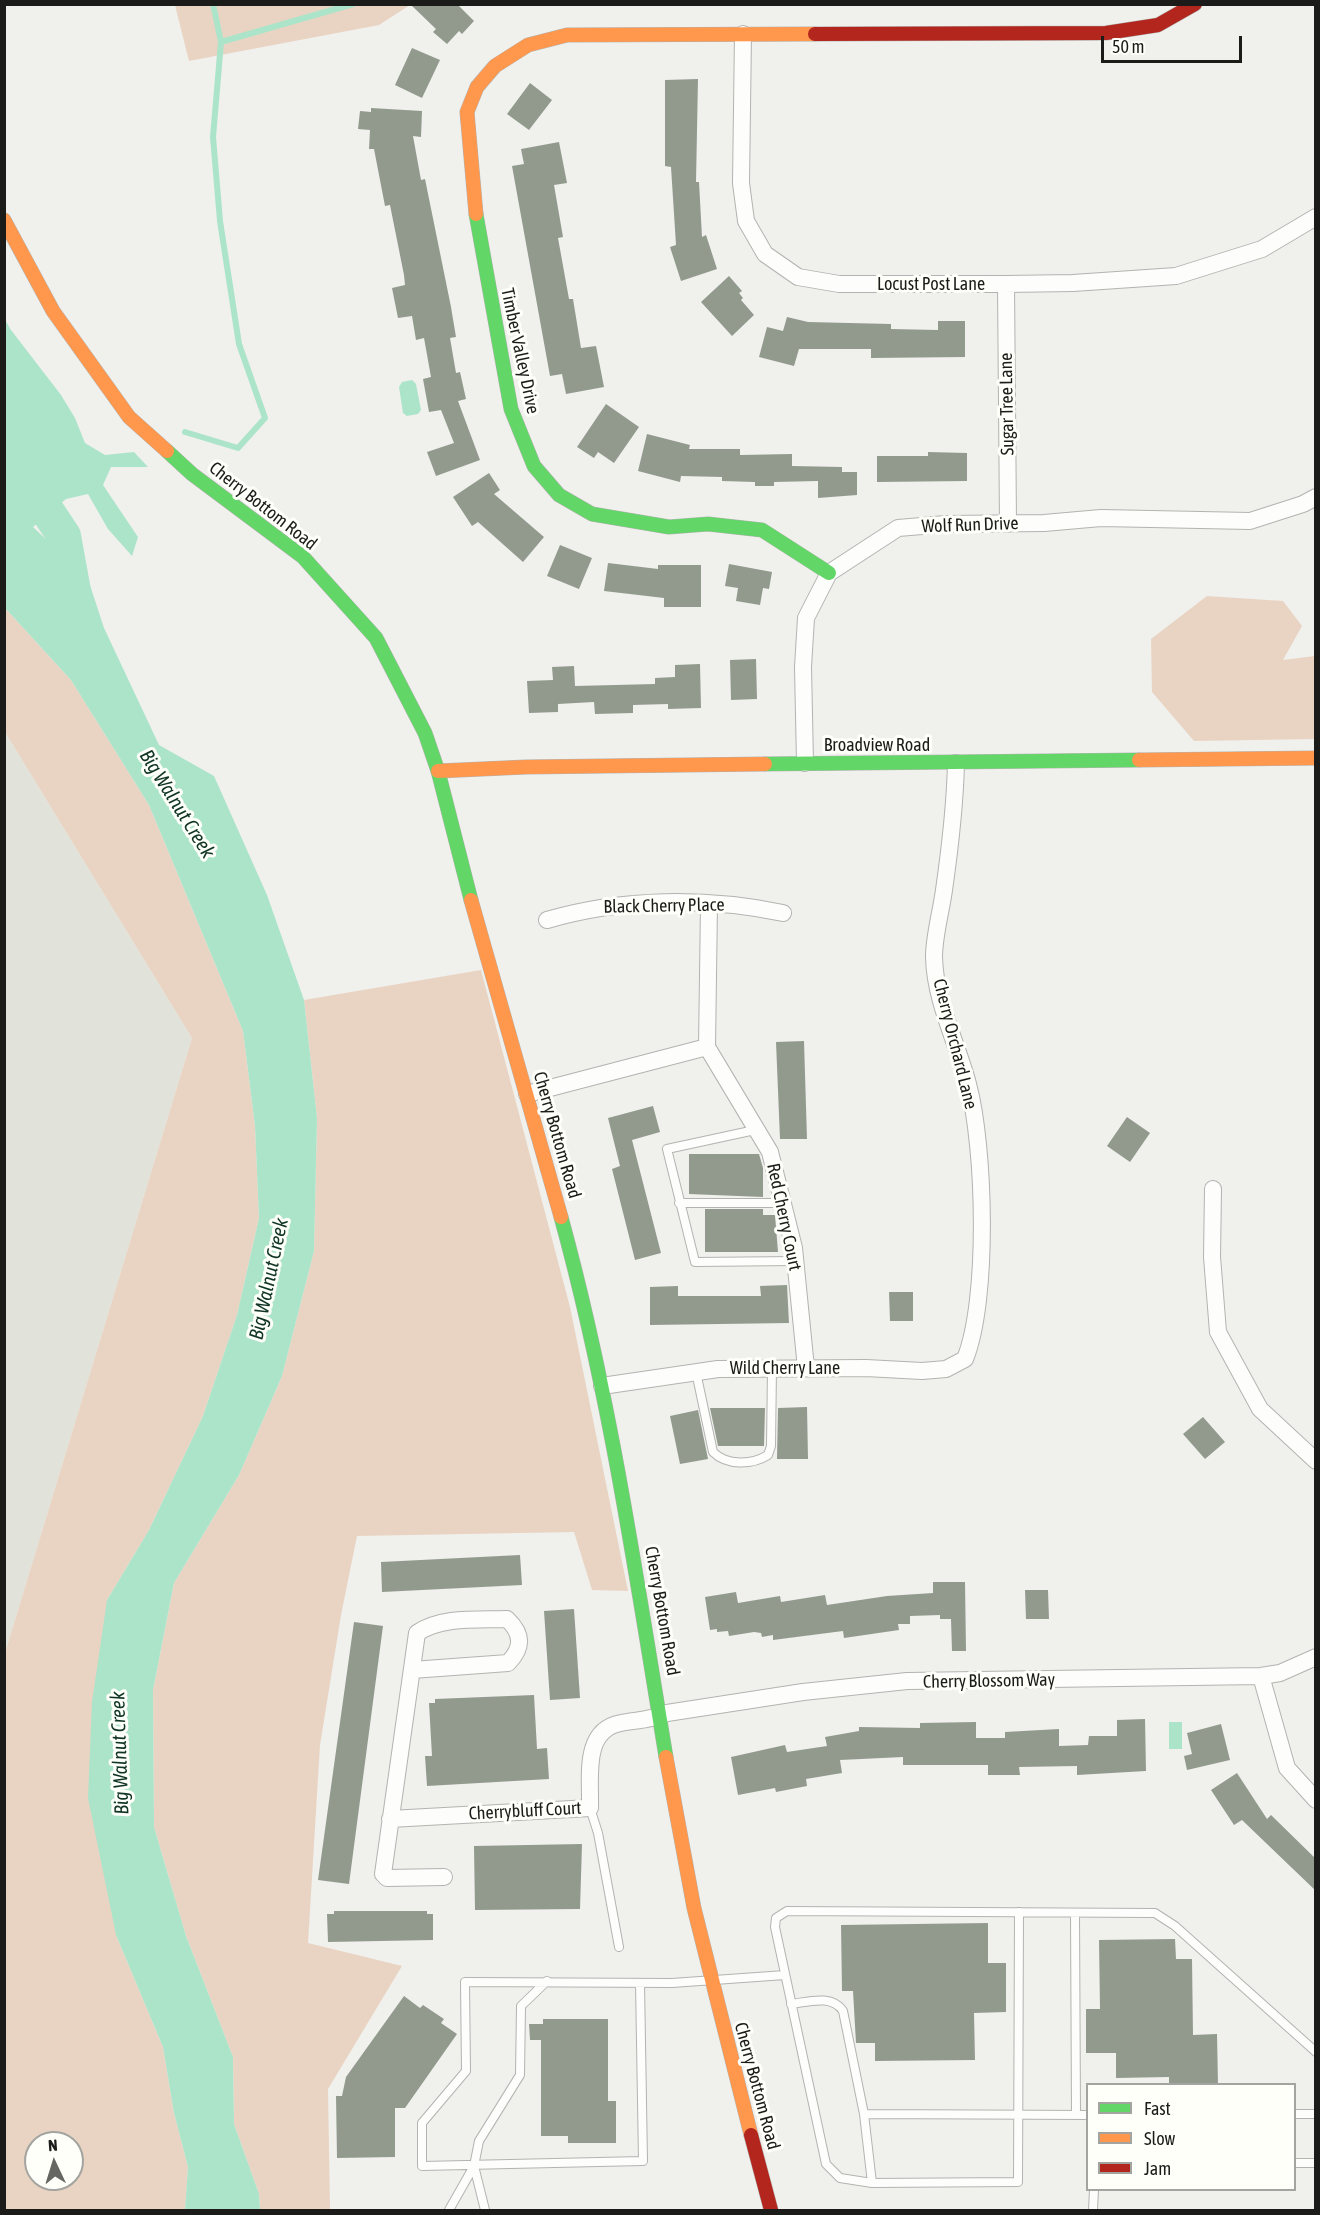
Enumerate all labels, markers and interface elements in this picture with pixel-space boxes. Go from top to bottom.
scale bar [1104,24,1245,62]
text: 50 m [1112,36,1144,57]
street label: Locust Post Lane [877,273,985,295]
street label: Timber Valley Drive [496,286,544,416]
street label: Sugar Tree Lane [995,352,1019,456]
street label: Cherry Bottom Road [205,457,321,555]
street label: Wolf Run Drive [921,513,1019,537]
street label: Broadview Road [824,734,930,756]
water label: Big Walnut Creek [134,745,220,863]
street label: Black Cherry Place [603,894,725,918]
street label: Cherry Orchard Lane [928,977,982,1111]
street label: Cherry Bottom Road [529,1069,585,1201]
street label: Red Cherry Court [762,1161,806,1273]
water label: Big Walnut Creek [244,1216,294,1342]
street label: Wild Cherry Lane [730,1357,840,1379]
street label: Cherry Bottom Road [640,1545,684,1677]
street label: Cherry Blossom Way [923,1669,1055,1693]
water label: Big Walnut Creek [106,1691,134,1815]
street label: Cherrybluff Court [468,1797,582,1825]
street label: Cherry Bottom Road [730,2020,784,2152]
legend [1086,2083,1296,2191]
text: Fast [1144,2098,1171,2119]
text: Slow [1144,2128,1175,2149]
north arrow [24,2131,84,2191]
text: N [48,2136,58,2154]
text: Jam [1144,2158,1171,2179]

